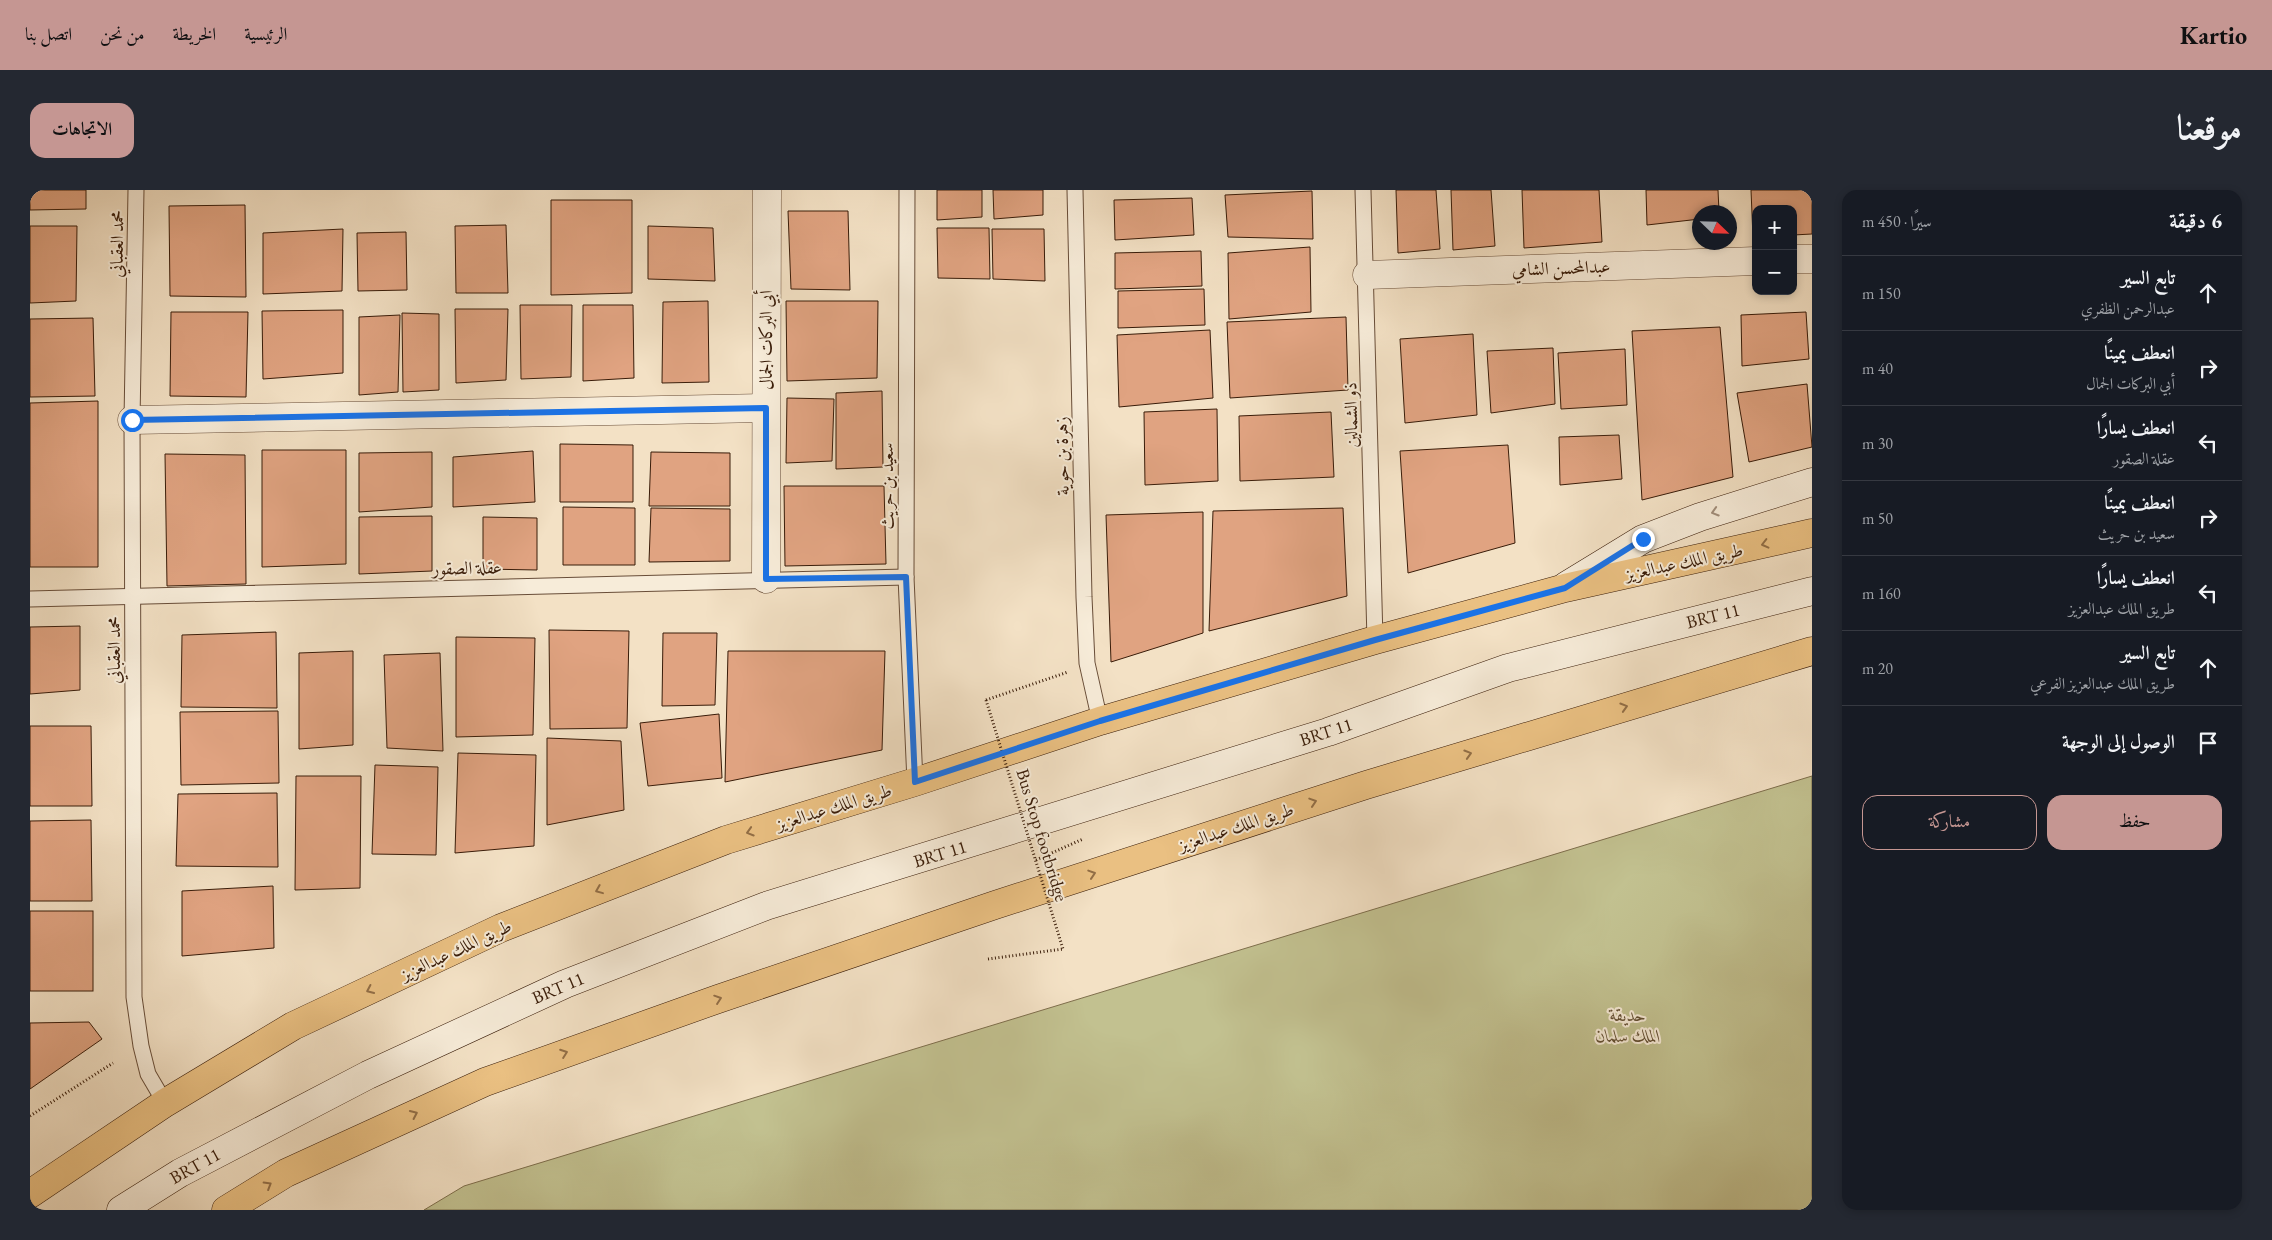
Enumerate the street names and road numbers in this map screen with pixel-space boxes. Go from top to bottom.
street label: محمد العقباني [104,210,133,278]
street label: عبدالمحسن الشامي [1511,254,1611,285]
street label: أبي البركات الجمال [753,289,781,390]
street label: ذو الشمالين [1338,382,1363,448]
street label: زهرة بن حوية [1049,416,1075,496]
street label: سعيد بن حريث [875,443,899,529]
street label: طريق الملك عبدالعزيز [1621,538,1745,587]
street label: عقلة الصقور [430,555,502,580]
street label: BRT 11 [1684,598,1742,633]
street label: محمد العقباني [102,616,129,684]
street label: BRT 11 [1296,712,1355,751]
street label: Bus Stop footbridge [1011,766,1074,904]
street label: طريق الملك عبدالعزيز [771,778,895,837]
street label: طريق الملك عبدالعزيز [1173,797,1297,858]
street label: BRT 11 [910,835,969,872]
street label: طريق الملك عبدالعزيز [395,914,515,987]
street label: BRT 11 [528,966,587,1009]
street label: BRT 11 [165,1142,224,1189]

